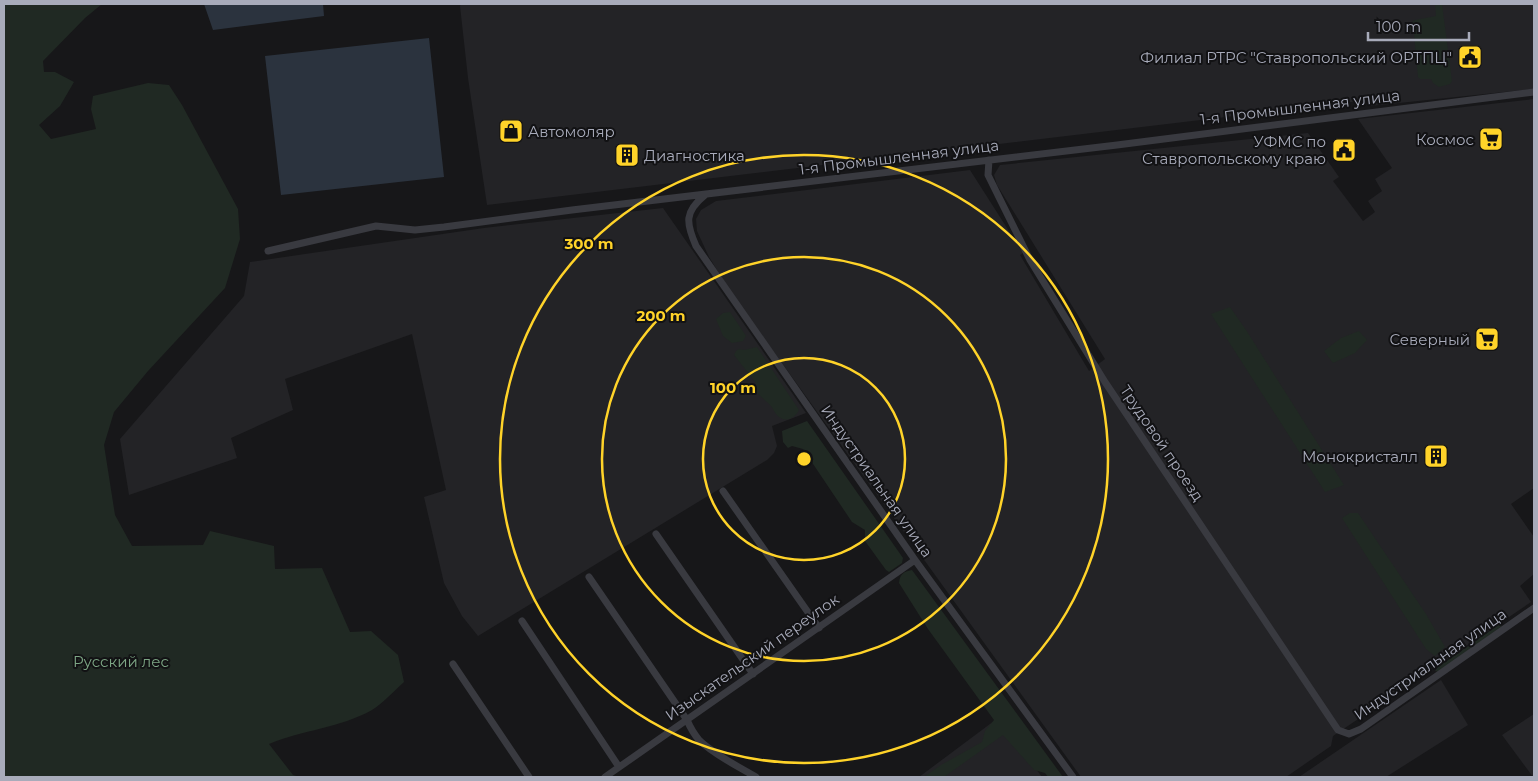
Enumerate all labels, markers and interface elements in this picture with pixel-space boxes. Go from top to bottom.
scale bar [1368,10,1469,42]
text: 100 m [1376,17,1421,36]
public building icon: Филиал РТРС "Ставропольский ОРТПЦ" [1457,44,1483,70]
place label: Филиал РТРС "Ставропольский ОРТПЦ" [1140,48,1452,67]
street label: 1-я Промышленная улица [1199,85,1401,129]
shop icon: Автомоляр [498,118,524,144]
place label: Автомоляр [528,122,615,141]
supermarket icon: Космос [1478,126,1504,152]
place label: Космос [1416,130,1474,149]
place label: УФМС по Ставропольскому краю [1142,132,1326,168]
street label: 1-я Промышленная улица [798,135,1000,179]
public building icon: УФМС по Ставропольскому краю [1331,137,1357,163]
building icon: Диагностика [614,142,640,168]
place label: Диагностика [644,146,745,165]
text: 300 m [563,234,614,253]
text: 200 m [636,306,686,325]
supermarket icon: Северный [1474,326,1500,352]
place label: Северный [1389,330,1470,349]
text: 100 m [710,378,756,397]
street label: Трудовой проезд [1116,381,1208,505]
street label: Индустриальная улица [817,401,937,561]
building icon: Монокристалл [1423,443,1449,469]
place label: Монокристалл [1302,447,1418,466]
centre of rings [795,450,813,468]
street label: Изыскательский переулок [661,589,843,724]
street label: Индустриальная улица [1350,604,1510,724]
park label: Русский лес [73,652,169,671]

